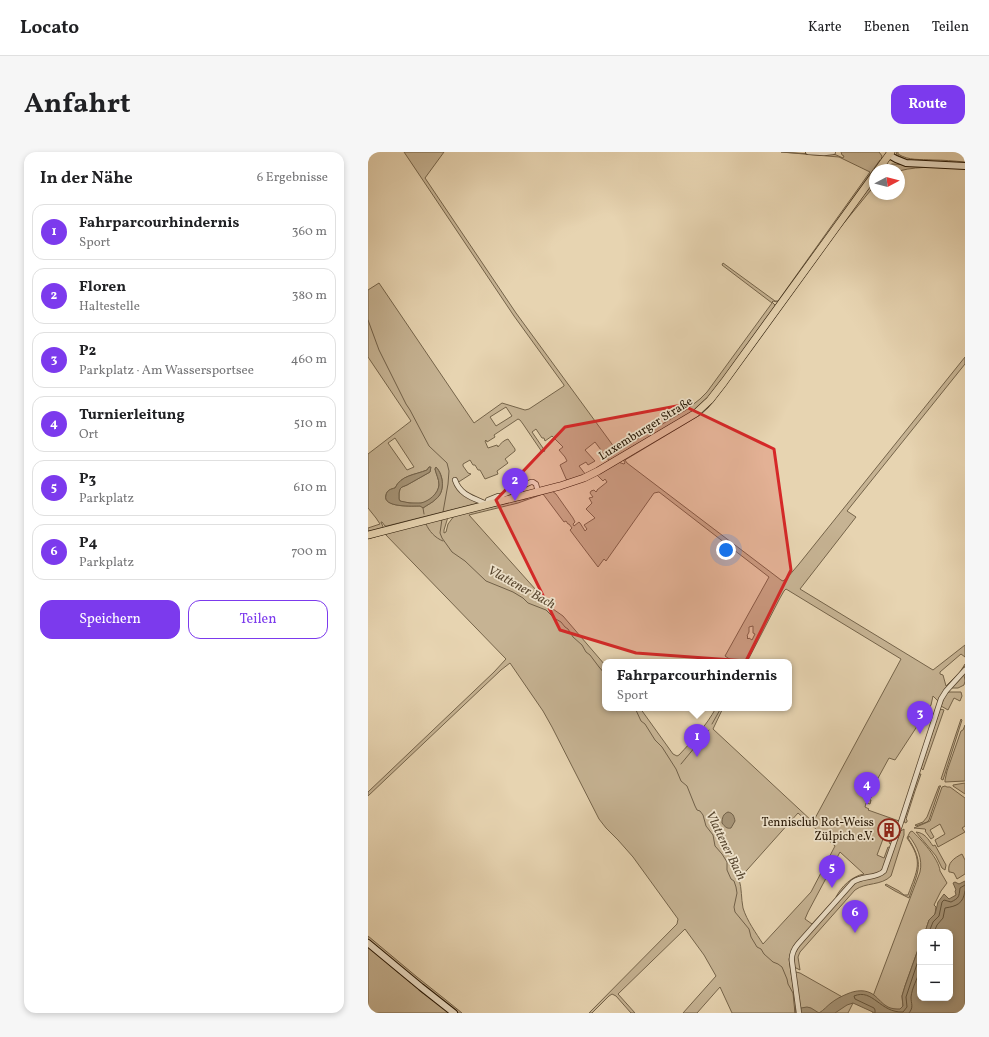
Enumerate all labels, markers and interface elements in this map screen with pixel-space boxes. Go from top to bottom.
text: Locato [20,15,79,41]
text: Karte [808,18,842,37]
text: Ebenen [864,18,910,37]
text: Teilen [932,18,969,37]
text: Anfahrt [24,85,131,124]
button: Route [891,85,965,124]
north arrow [869,164,905,200]
text: In der Nähe [40,167,133,190]
text: 6 Ergebnisse [257,169,328,187]
text: Fahrparcourhindernis [79,213,240,234]
text: 1 [51,223,57,241]
text: 360 m [292,223,327,241]
text: Sport [79,234,111,252]
text: Floren [79,277,126,298]
text: 2 [51,287,57,305]
text: 380 m [292,287,327,305]
text: Haltestelle [79,298,140,316]
text: P2 [79,341,96,362]
text: 3 [51,351,57,369]
text: 460 m [291,351,327,369]
text: Parkplatz · Am Wassersportsee [79,362,254,380]
street label: Luxemburger Straße [596,393,696,464]
text: Turnierleitung [79,405,185,426]
text: 4 [50,415,58,433]
text: 510 m [294,415,327,433]
text: Ort [79,426,99,444]
pin: 2 [502,468,528,501]
text: P3 [79,469,96,490]
text: 5 [51,479,57,497]
text: 610 m [293,479,327,497]
text: Parkplatz [79,490,134,508]
text: P4 [79,533,98,554]
your location [716,540,736,560]
text: 6 [50,543,58,561]
text: 700 m [291,543,327,561]
text: Parkplatz [79,554,134,572]
water label: Vlattener Bach [484,562,559,614]
button: Speichern [40,600,180,639]
button: Teilen [188,600,328,639]
popup [602,659,792,711]
text: Fahrparcourhindernis [617,666,777,687]
text: Sport [617,687,648,705]
pin: 3 [907,701,933,734]
pin: 1 [684,724,710,757]
pin: 4 [854,772,880,805]
water label: Vlattener Bach [700,808,750,884]
place label: Tennisclub Rot-Weiss Zülpich e.V. [762,815,874,845]
building icon: Tennisclub Rot-Weiss Zülpich e.V. [876,817,902,843]
pin: 5 [819,855,845,888]
pin: 6 [842,900,868,933]
map controls [917,929,953,1001]
button: + [917,929,953,965]
button: − [917,965,953,1001]

